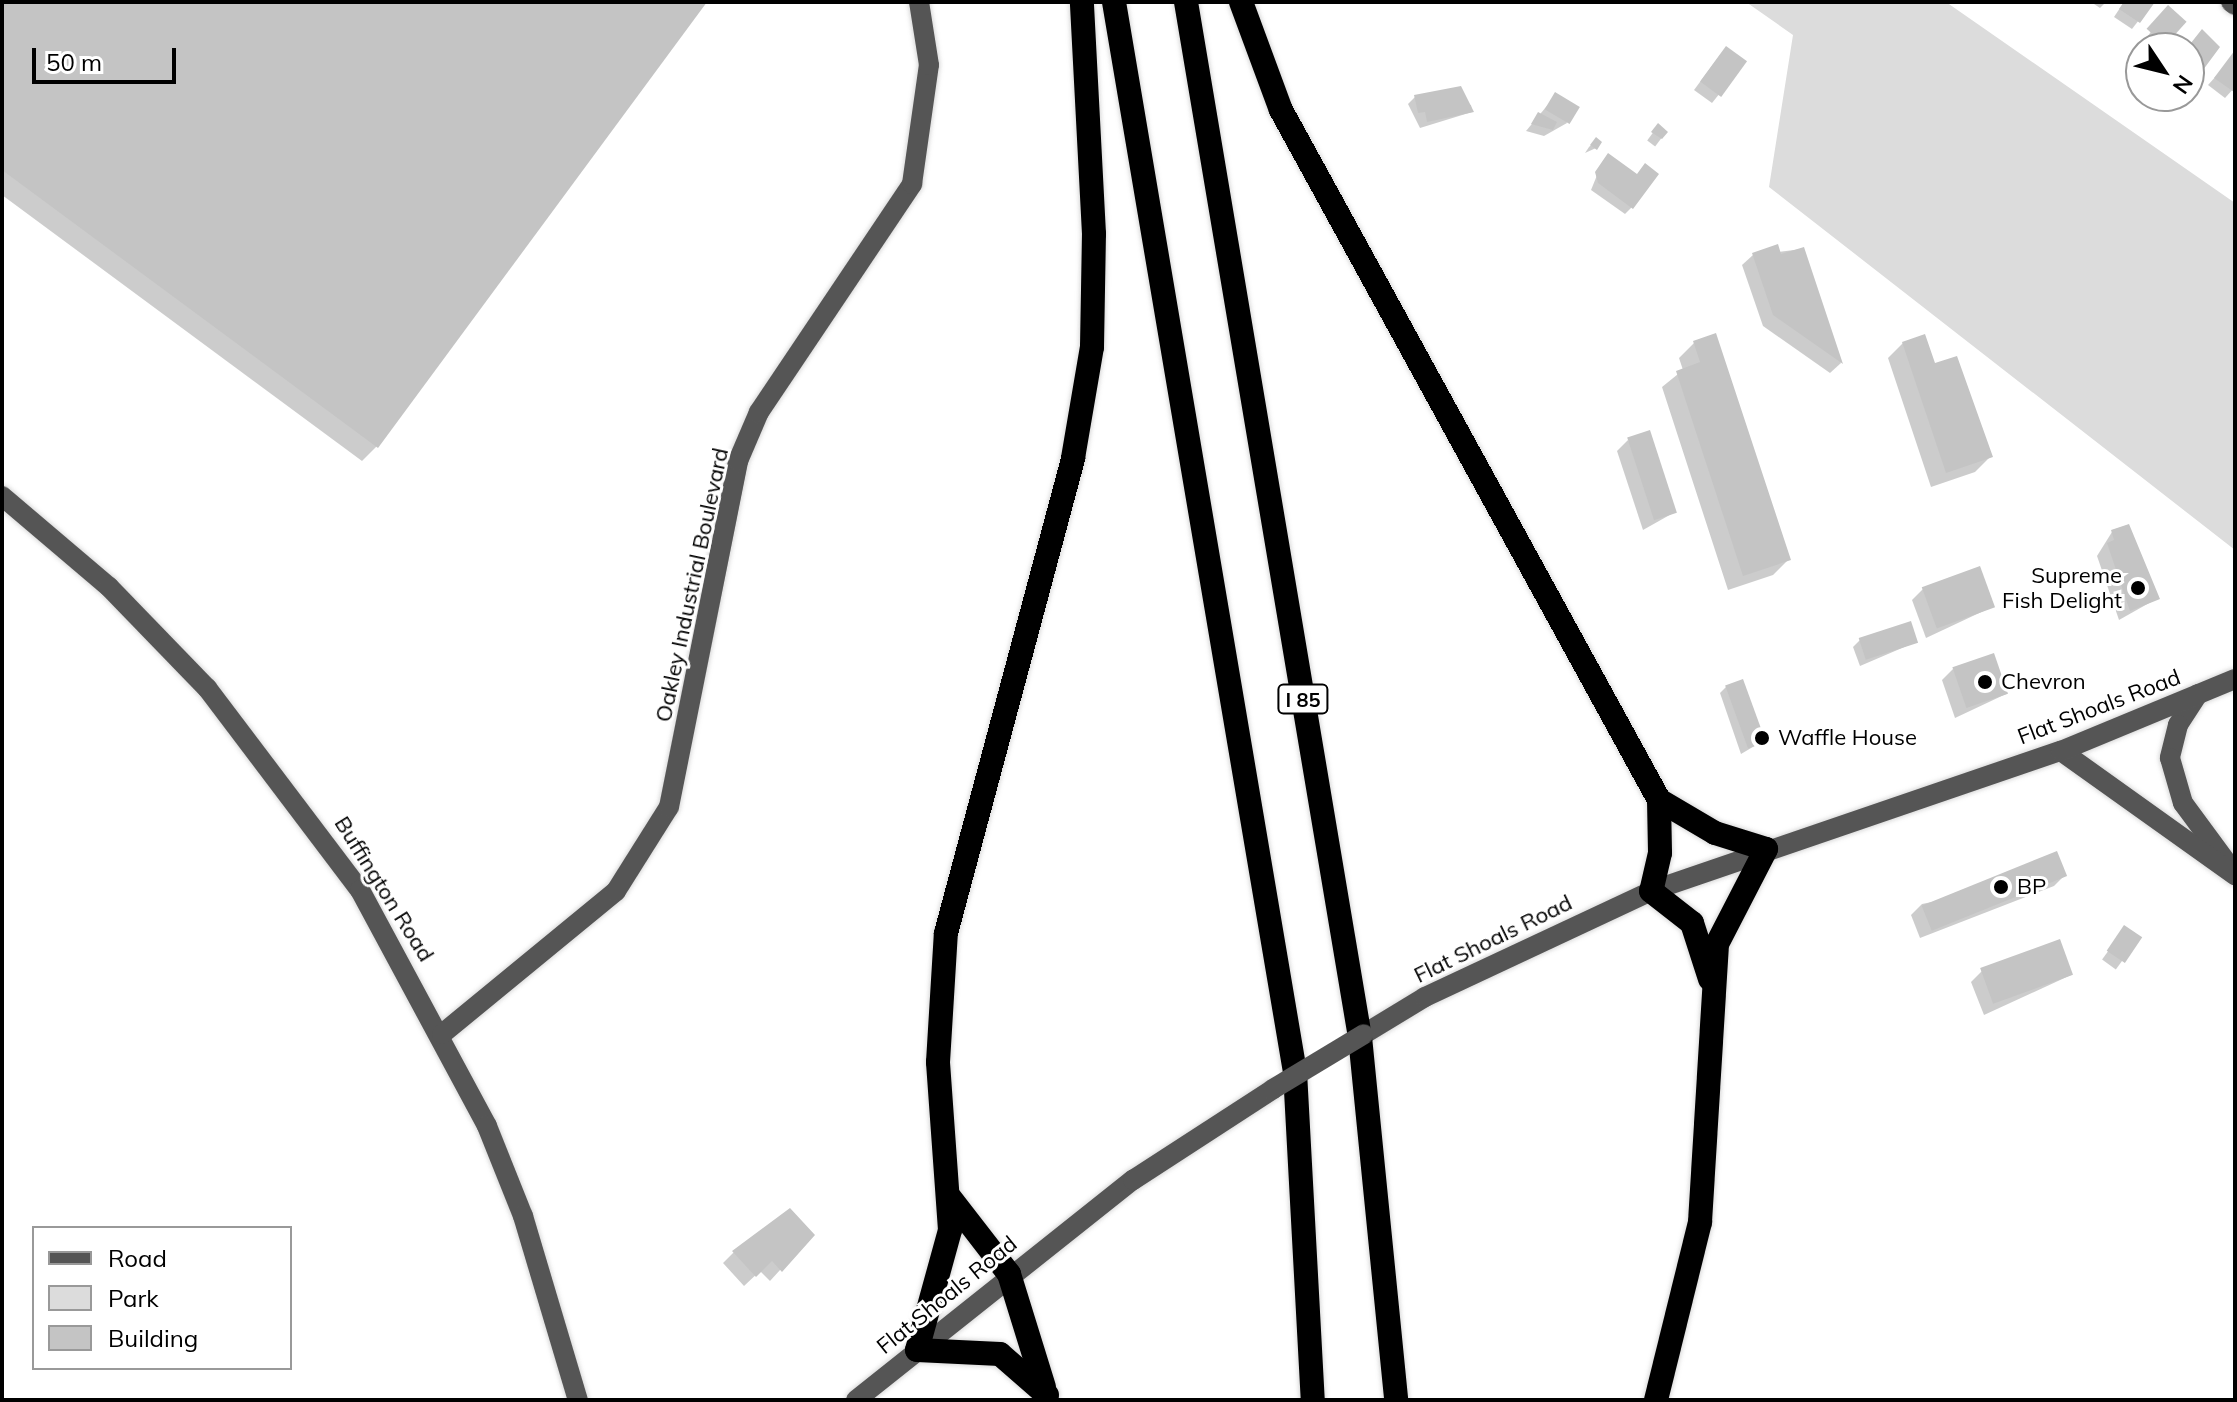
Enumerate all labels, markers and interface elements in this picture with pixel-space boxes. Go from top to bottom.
scale bar [36,32,180,82]
north arrow [2125,32,2205,112]
text: 50 m [46,47,102,77]
text: N [2167,70,2199,99]
street label: Oakley Industrial Boulevard [650,446,734,724]
place label: Supreme Fish Delight [2002,562,2122,614]
marker: Supreme Fish Delight [2129,579,2147,597]
street label: Flat Shoals Road [2014,664,2184,750]
place label: Chevron [2001,669,2086,695]
marker: Chevron [1976,673,1994,691]
road number: I 85 [1277,683,1329,715]
place label: Waffle House [1778,725,1917,751]
marker: Waffle House [1753,729,1771,747]
street label: Buffington Road [329,812,439,966]
place label: BP [2017,874,2046,900]
marker: BP [1992,878,2010,896]
street label: Flat Shoals Road [1410,889,1576,989]
legend [32,1226,292,1370]
street label: Flat Shoals Road [872,1230,1022,1360]
text: Road [108,1243,167,1273]
text: Park [108,1283,159,1313]
text: Building [108,1323,198,1353]

